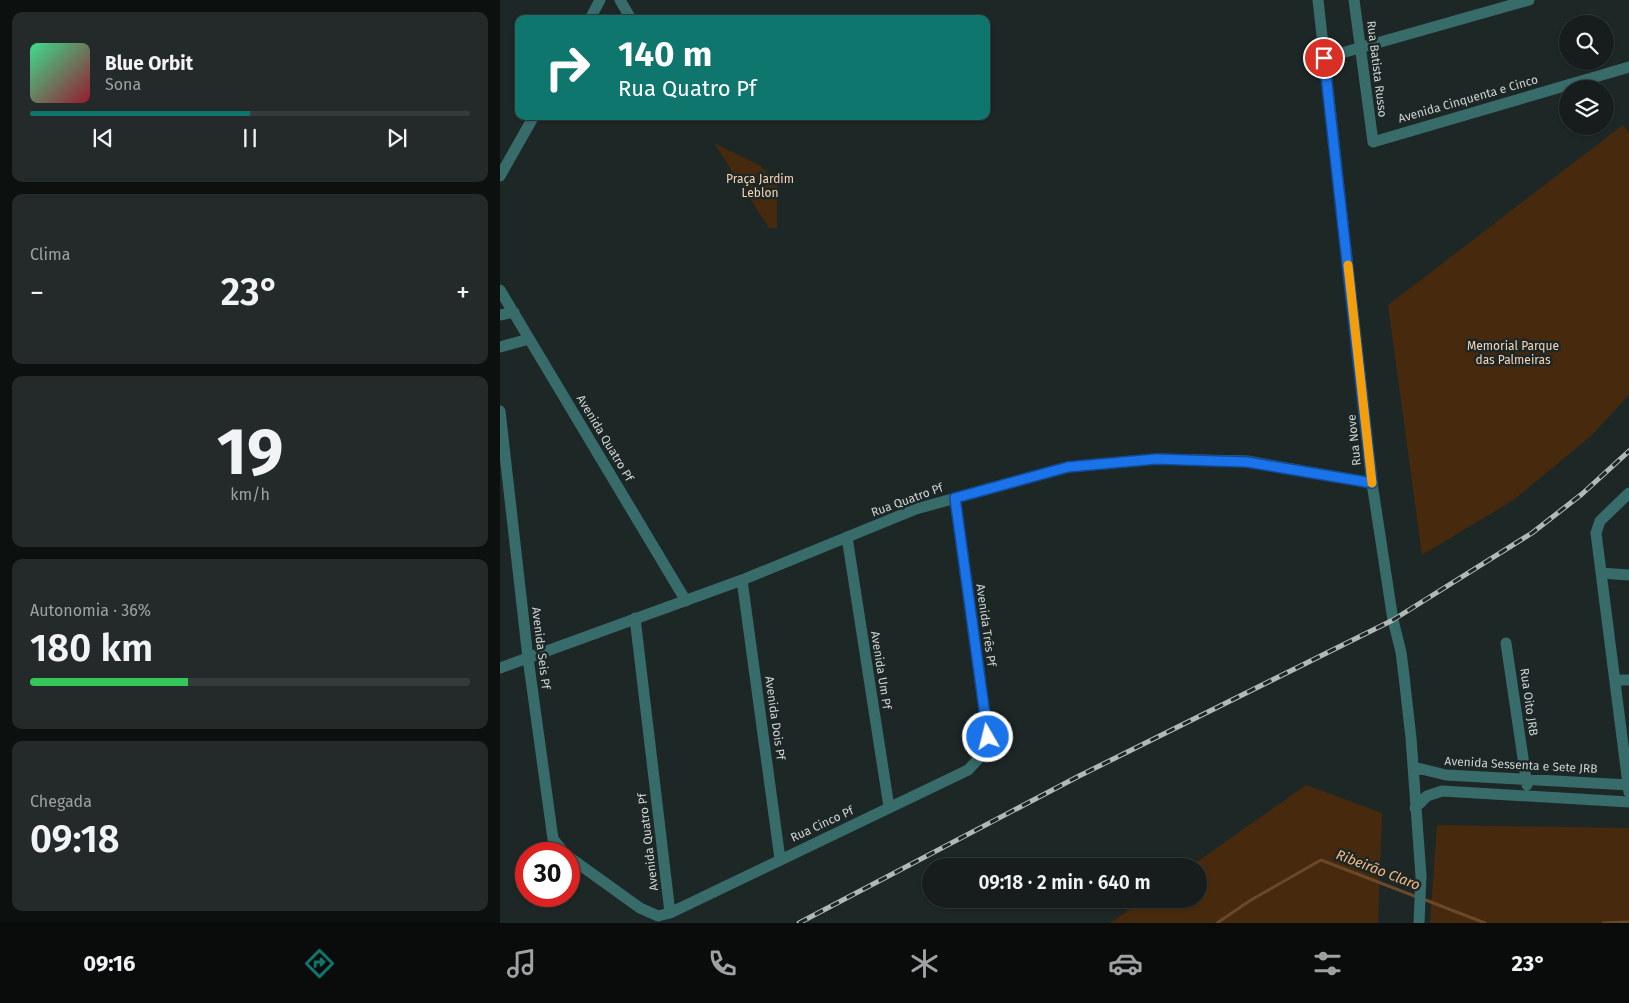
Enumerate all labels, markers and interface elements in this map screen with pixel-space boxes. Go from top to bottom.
map controls [1559,15,1614,135]
button: search [1559,15,1614,70]
street label: Rua Batista Russo [1364,20,1390,118]
text: 140 m [618,33,712,75]
icon: right [535,35,600,100]
pin [1303,37,1345,79]
icon: arrive [1310,44,1338,72]
text: Blue Orbit [105,52,193,75]
street label: Avenida Cinquenta e Cinco [1396,72,1540,126]
text: Sona [105,75,141,94]
text: Rua Quatro Pf [618,75,756,102]
button: layers [1559,80,1614,135]
icon: previous [89,124,117,152]
icon: pause [236,124,264,152]
icon: next [383,124,411,152]
park label: Praça Jardim Leblon [726,172,794,200]
text: Clima [30,245,70,264]
text: 23° [221,269,279,315]
text: − [30,276,44,309]
text: + [456,276,470,309]
park label: Memorial Parque das Palmeiras [1467,339,1559,367]
street label: Avenida Quatro Pf [574,392,637,484]
text: 19 [217,413,283,491]
street label: Rua Nove [1344,414,1364,466]
street label: Rua Quatro Pf [869,480,946,519]
text: km/h [230,485,270,504]
street label: Avenida Três Pf [973,583,999,668]
text: Autonomia · 36% [30,601,151,620]
street label: Avenida Seis Pf [529,606,553,691]
text: 180 km [30,625,153,671]
street label: Avenida Um Pf [868,630,894,711]
street label: Rua Oito JRB [1517,667,1541,737]
street label: Avenida Dois Pf [762,675,788,762]
position arrow [961,710,1013,762]
street label: Avenida Sessenta e Sete JRB [1444,754,1598,776]
street label: Avenida Quatro Pf [635,791,661,892]
text: Chegada [30,792,92,811]
street label: Rua Cinco Pf [788,803,857,845]
text: 09:18 [30,816,120,862]
speed limit sign: 30 [515,842,580,907]
water label: Ribeirão Claro [1334,846,1422,894]
text: 09:18 · 2 min · 640 m [978,871,1151,894]
icon: directions [302,946,337,981]
icon: music [504,946,539,981]
icon: phone [705,946,740,981]
icon: climate [907,946,942,981]
icon: car [1108,946,1143,981]
icon: filters [1310,946,1345,981]
text: 09:16 [83,950,135,977]
text: 23° [1511,950,1546,977]

